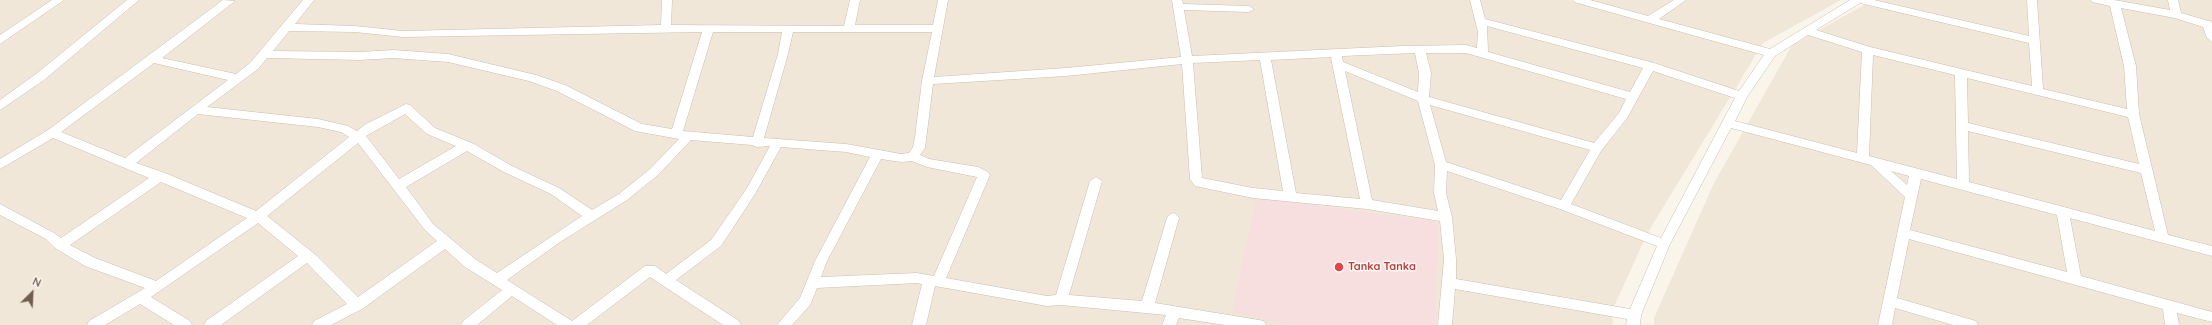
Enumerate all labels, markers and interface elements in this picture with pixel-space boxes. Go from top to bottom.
place label: Tanka Tanka [1348,260,1416,274]
marker: Tanka Tanka [1333,261,1345,273]
north arrow [12,273,52,313]
text: N [30,274,43,290]

